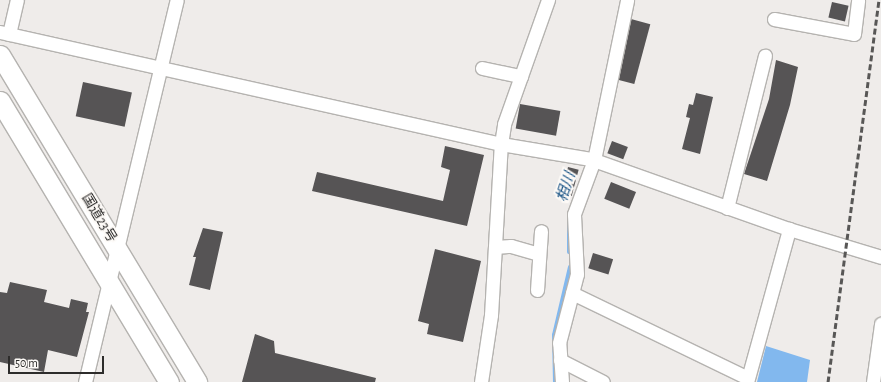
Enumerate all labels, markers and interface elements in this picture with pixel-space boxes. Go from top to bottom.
water label: 相川 [553,170,579,204]
street label: 国道23号 [78,190,120,246]
scale bar [10,348,106,374]
text: 50 m [15,357,38,369]

